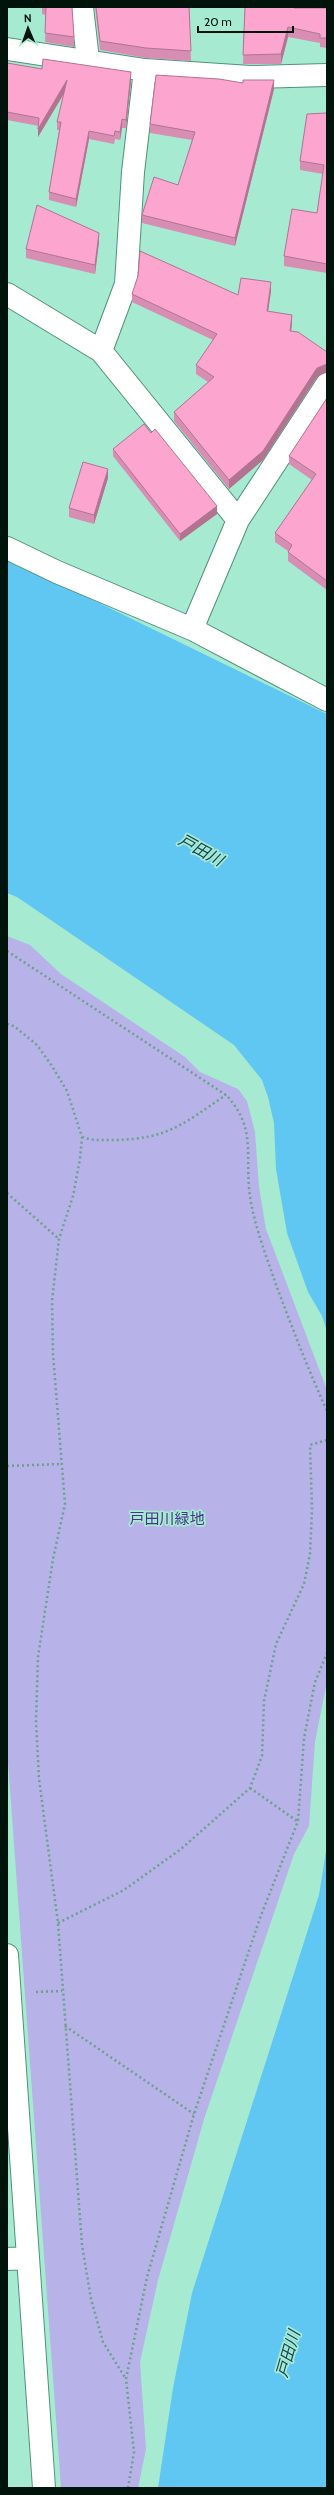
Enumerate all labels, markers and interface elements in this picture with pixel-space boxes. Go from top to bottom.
north arrow [8,8,48,48]
scale bar [198,8,293,34]
text: N [24,11,32,25]
text: 20 m [204,14,232,29]
water label: 戸田川 [175,830,228,871]
park label: 戸田川緑地 [129,1510,205,1528]
water label: 戸田川 [272,2326,304,2380]

